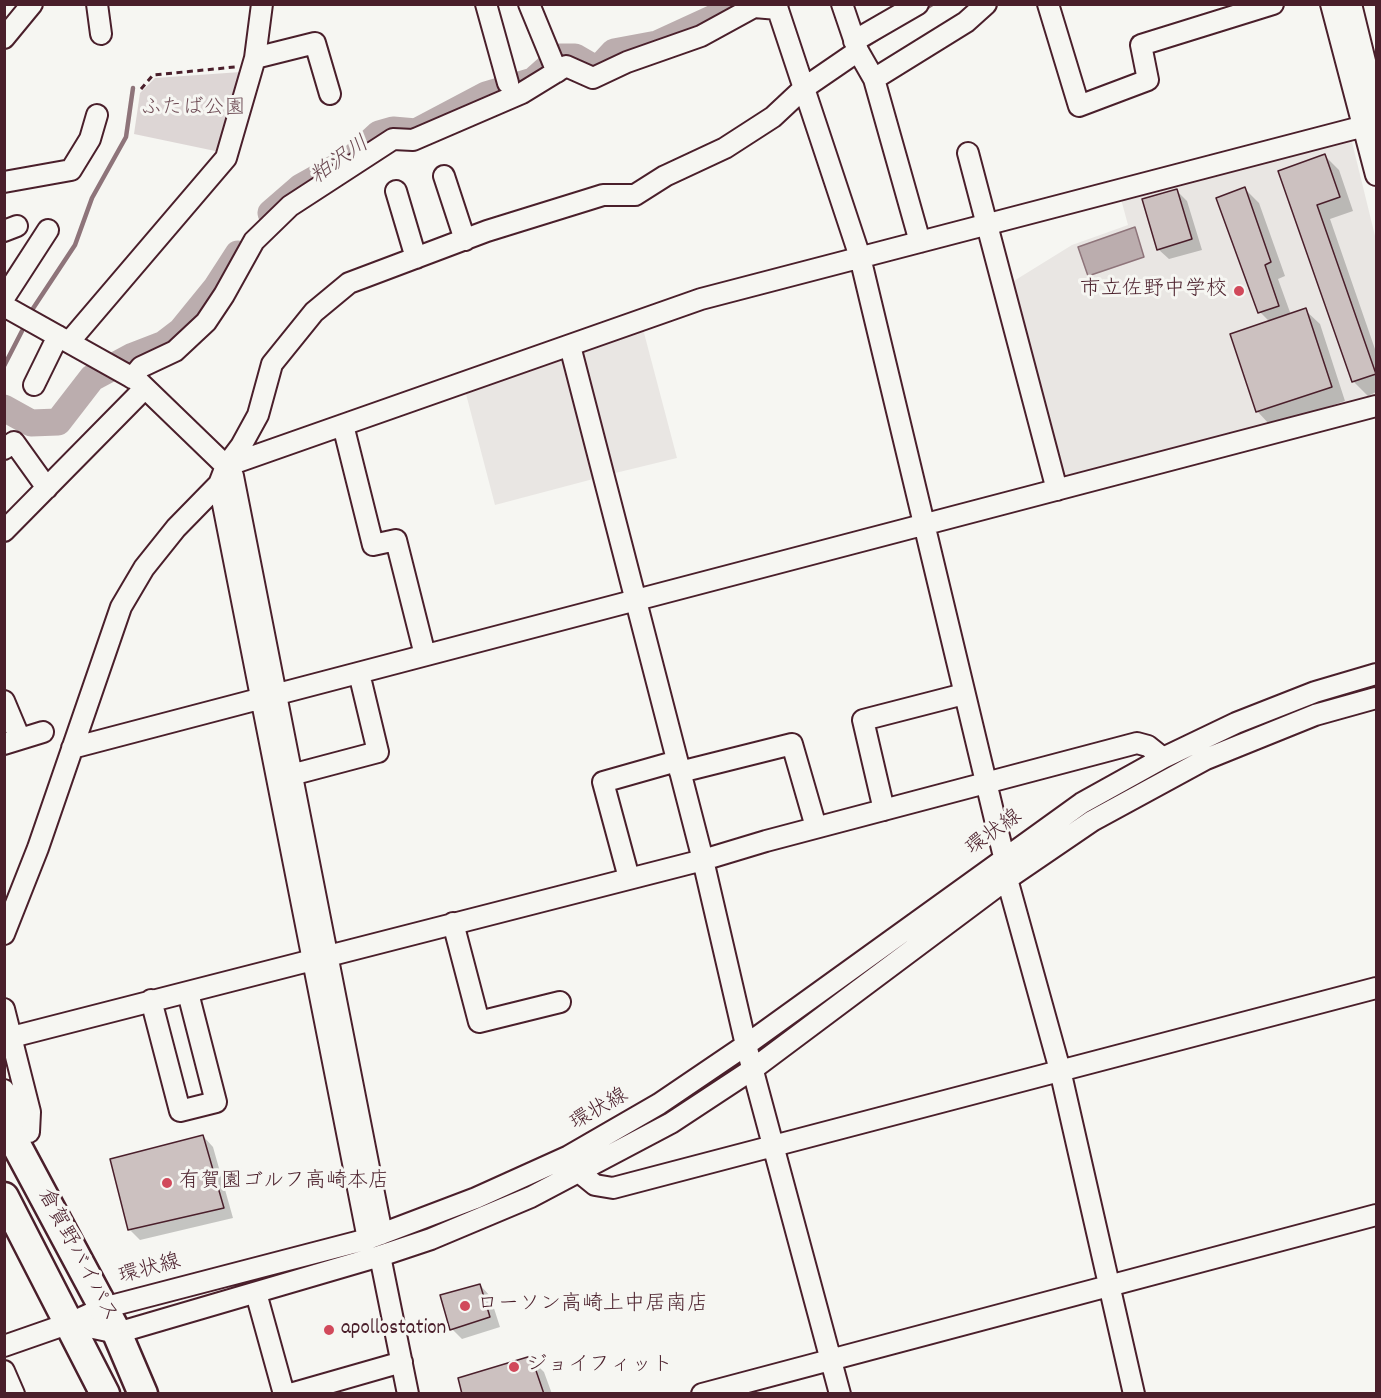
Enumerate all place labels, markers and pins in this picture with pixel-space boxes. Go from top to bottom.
place label: 市立佐野中学校 [1080,278,1227,304]
marker: 市立佐野中学校 [1232,284,1246,298]
place label: 有賀園ゴルフ高崎本店 [179,1170,389,1196]
marker: 有賀園ゴルフ高崎本店 [160,1176,174,1190]
place label: ローソン高崎上中居南店 [477,1293,708,1319]
marker: ローソン高崎上中居南店 [458,1299,472,1313]
place label: apollostation [341,1317,446,1343]
marker: apollostation [322,1323,336,1337]
place label: ジョイフィット [526,1354,673,1380]
marker: ジョイフィット [507,1360,521,1374]

